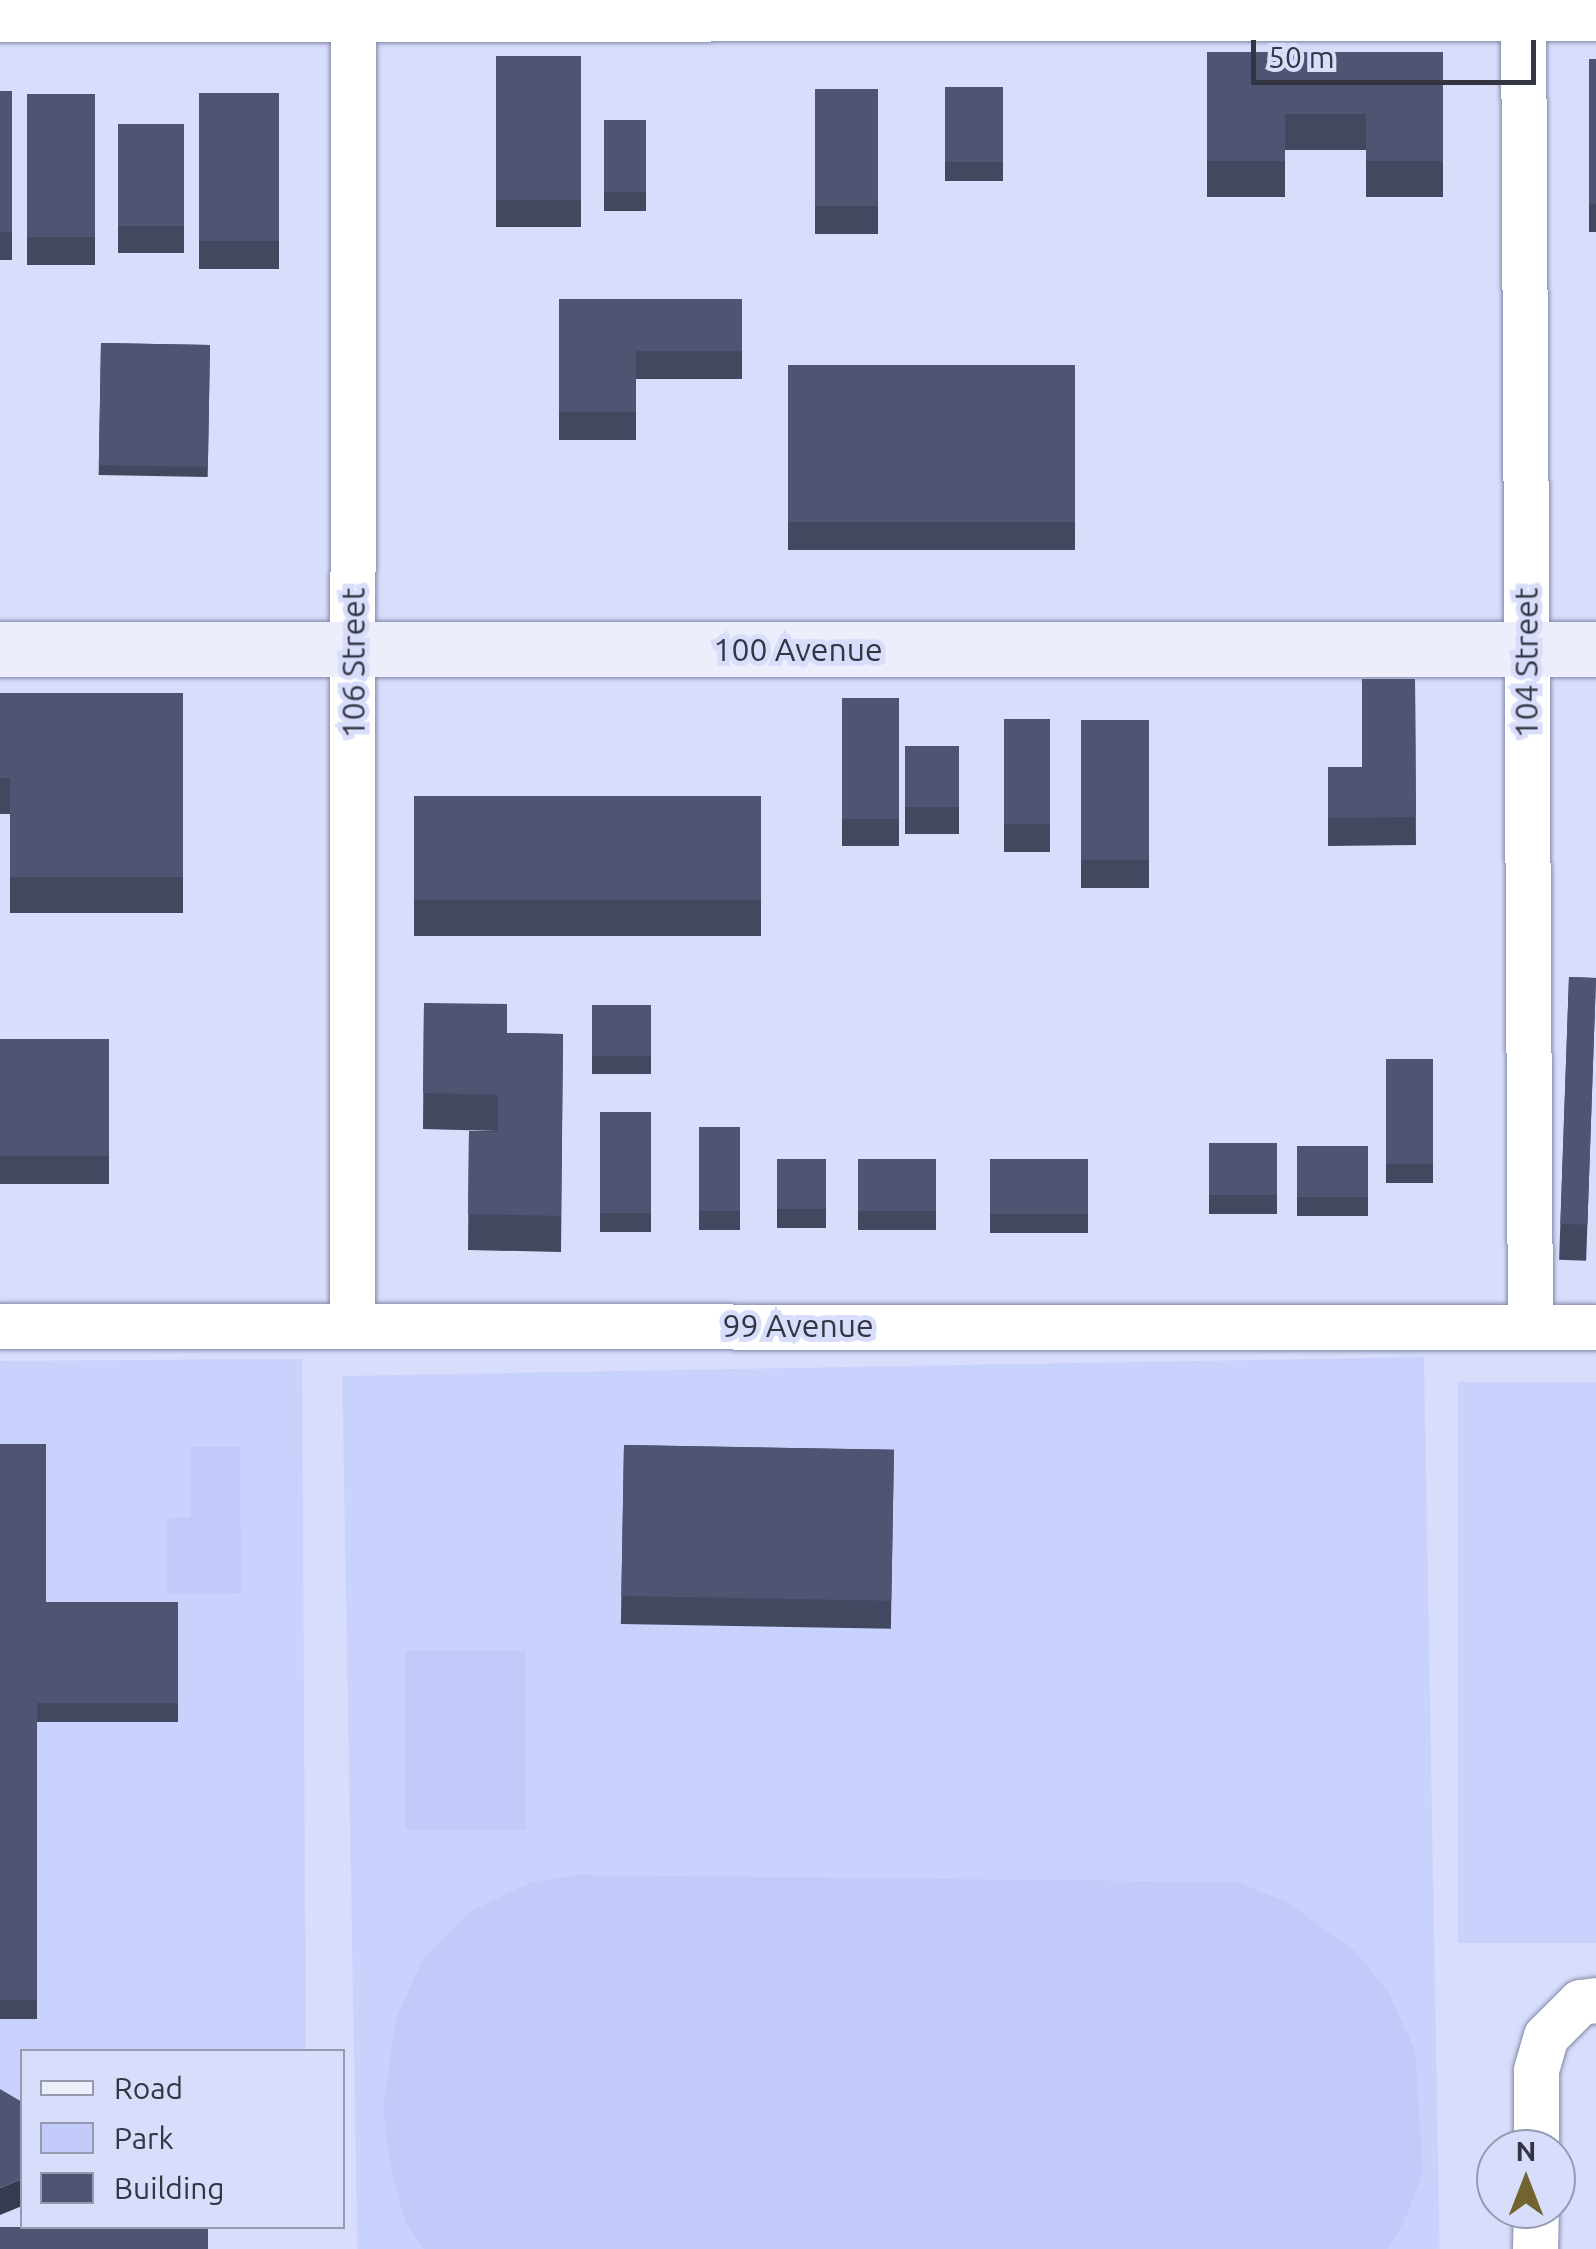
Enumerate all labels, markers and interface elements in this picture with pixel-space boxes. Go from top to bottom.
scale bar [1256,20,1541,82]
text: 50 m [1268,40,1335,74]
street label: 106 Street [334,588,372,738]
street label: 104 Street [1507,588,1545,738]
street label: 100 Avenue [713,630,883,668]
street label: 99 Avenue [722,1306,874,1344]
legend [20,2049,345,2229]
text: Road [114,2071,183,2105]
text: Park [114,2121,174,2155]
north arrow [1476,2129,1576,2229]
text: N [1516,2135,1536,2166]
text: Building [114,2171,225,2205]

